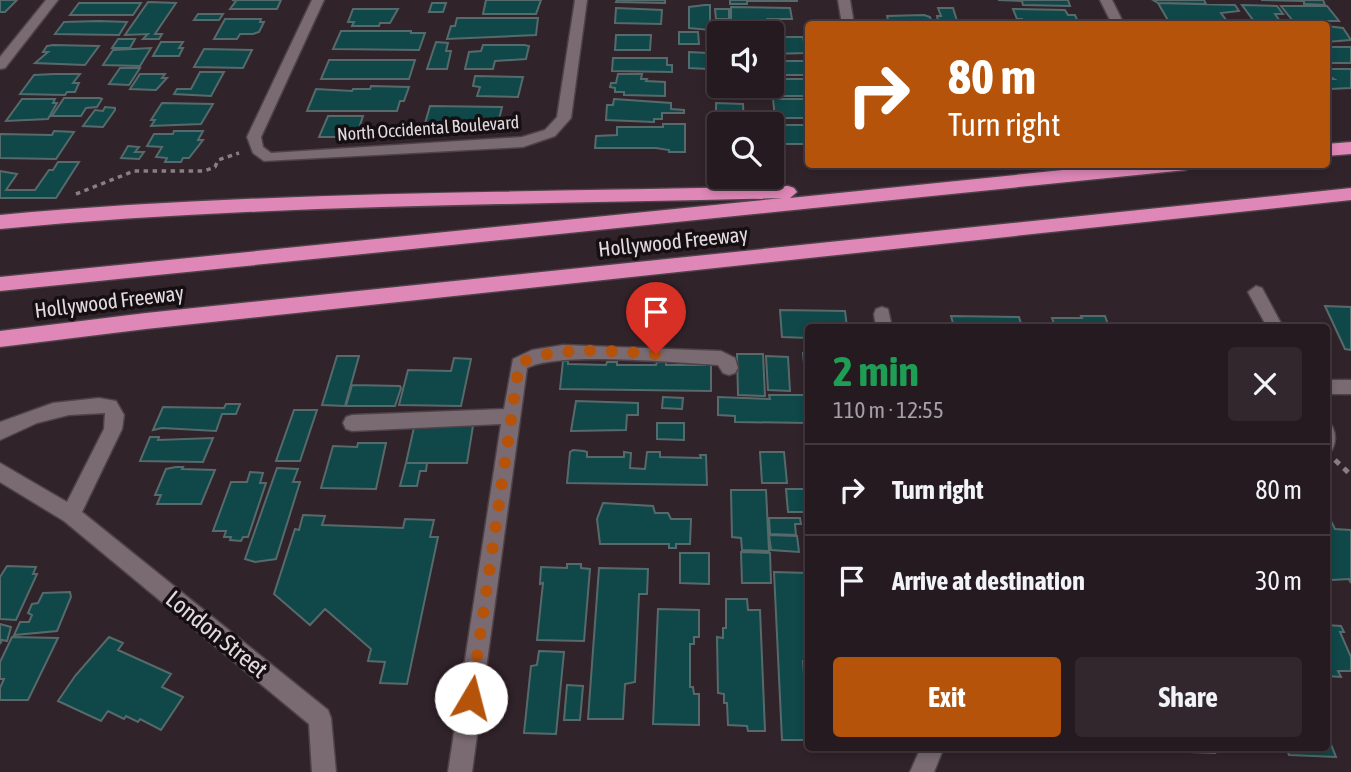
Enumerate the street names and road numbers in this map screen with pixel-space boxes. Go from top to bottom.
street label: North Occidental Boulevard [336,111,520,145]
street label: Hollywood Freeway [597,221,749,261]
street label: Hollywood Freeway [33,280,185,322]
street label: London Street [161,585,273,683]

